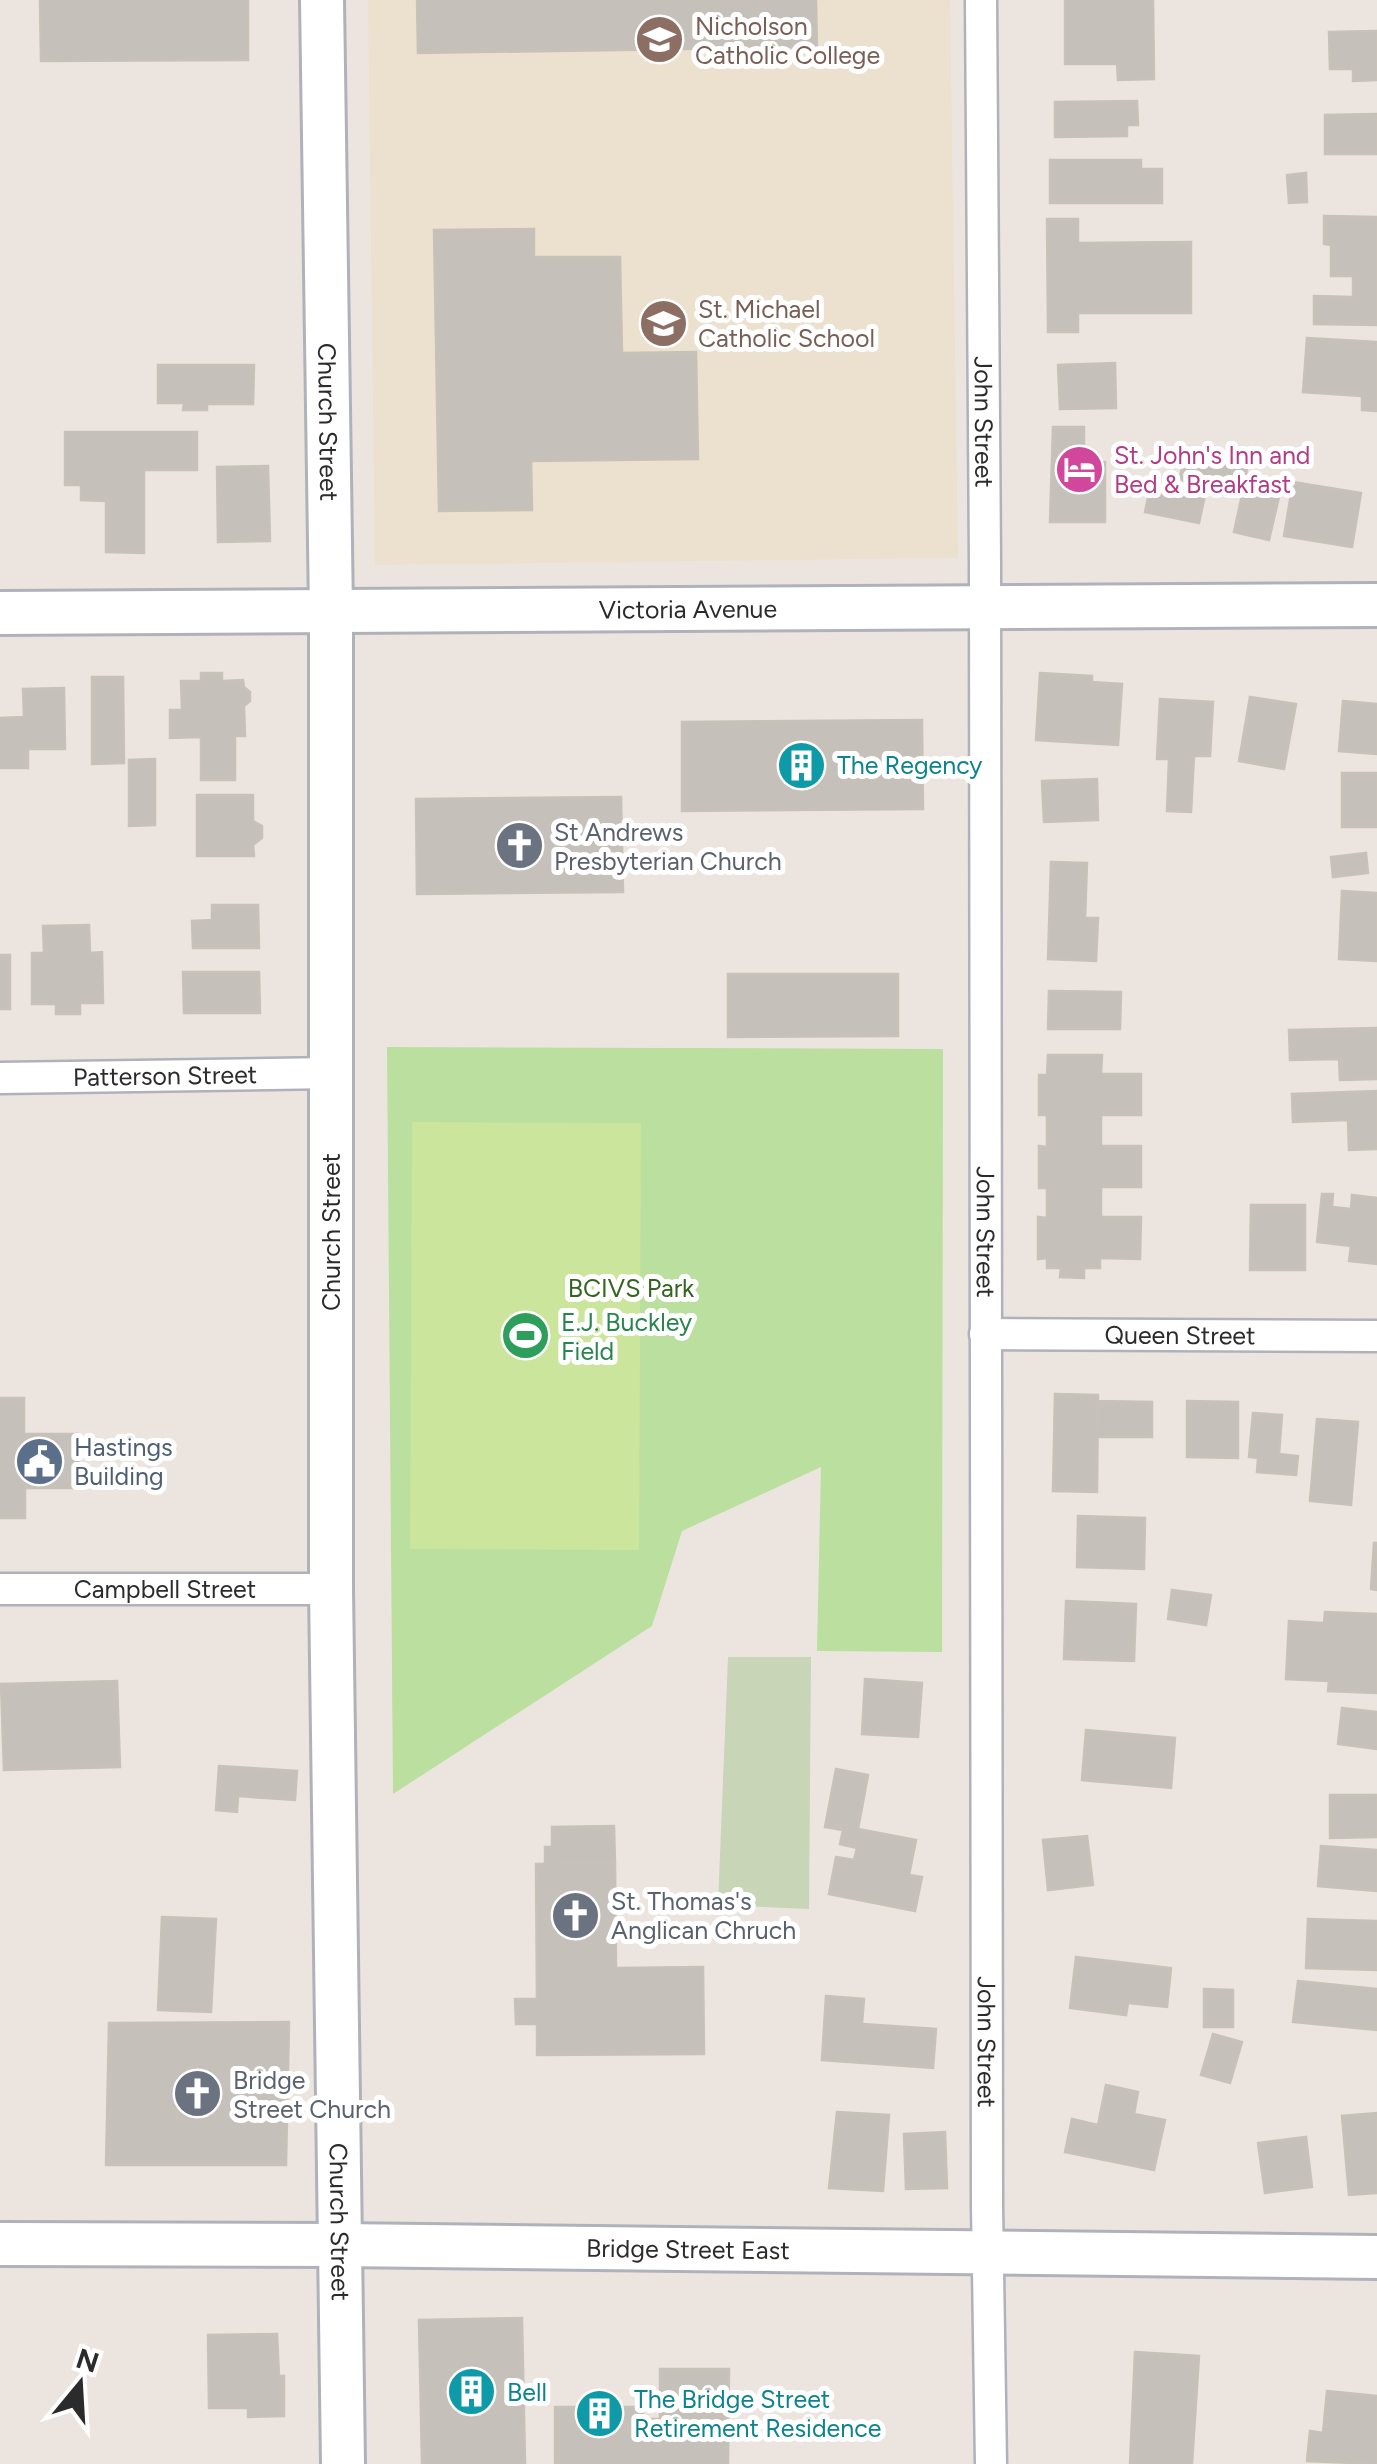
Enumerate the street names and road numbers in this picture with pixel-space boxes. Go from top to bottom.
street label: Church Street [312,343,344,501]
street label: John Street [969,356,999,488]
street label: Victoria Avenue [599,593,777,625]
street label: Patterson Street [73,1059,257,1092]
street label: Church Street [316,1153,346,1311]
street label: John Street [971,1166,1001,1298]
street label: Queen Street [1104,1320,1256,1350]
street label: Campbell Street [74,1574,256,1604]
street label: John Street [972,1976,1002,2108]
street label: Church Street [324,2143,356,2301]
street label: Bridge Street East [586,2233,790,2265]

